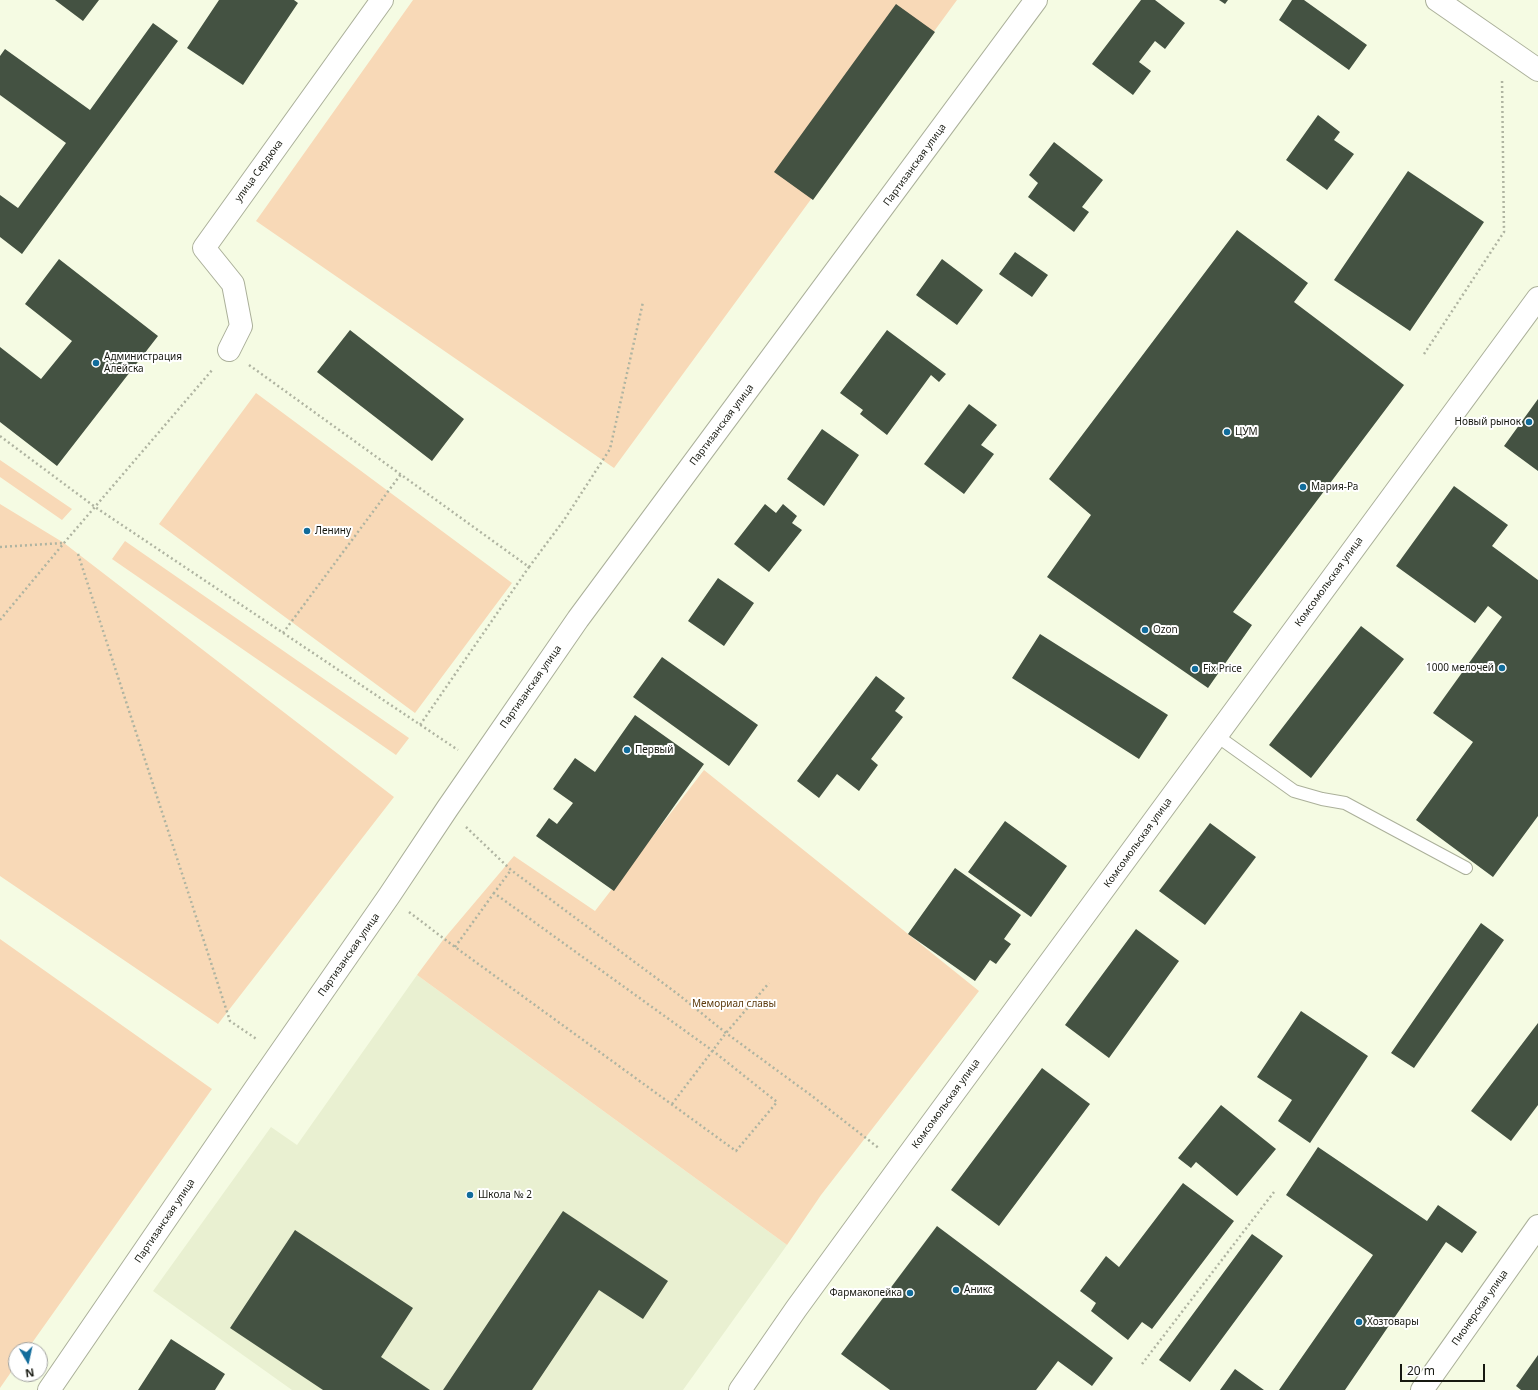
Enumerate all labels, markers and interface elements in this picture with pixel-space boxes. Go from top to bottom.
street label: Партизанская улица [881,122,949,208]
street label: улица Сердюка [233,138,285,204]
place label: Администрация Алейска [104,351,182,374]
marker: Администрация Алейска [91,358,101,368]
street label: Партизанская улица [688,382,756,468]
place label: Новый рынок [1455,416,1521,428]
marker: Новый рынок [1524,417,1534,427]
place label: ЦУМ [1235,426,1258,438]
marker: ЦУМ [1222,427,1232,437]
place label: Мария-Ра [1311,481,1358,493]
marker: Мария-Ра [1298,482,1308,492]
place label: Ленину [315,525,351,537]
marker: Ленину [302,526,312,536]
street label: Комсомольская улица [1292,535,1366,629]
place label: Ozon [1153,624,1178,636]
marker: Ozon [1140,625,1150,635]
street label: Партизанская улица [498,643,564,731]
place label: 1000 мелочей [1426,662,1494,674]
place label: Fix Price [1203,663,1242,675]
marker: 1000 мелочей [1497,663,1507,673]
marker: Fix Price [1190,664,1200,674]
place label: Первый [635,744,673,756]
marker: Первый [622,745,632,755]
street label: Комсомольская улица [1101,796,1175,890]
street label: Партизанская улица [316,911,382,999]
park label: Мемориал славы [692,998,776,1010]
street label: Комсомольская улица [909,1057,983,1151]
street label: Партизанская улица [132,1177,198,1265]
place label: Школа № 2 [478,1189,532,1201]
marker: Школа № 2 [465,1190,475,1200]
street label: Пионерская улица [1449,1268,1511,1348]
place label: Аникс [964,1284,993,1296]
marker: Аникс [951,1285,961,1295]
place label: Фармакопейка [829,1287,902,1299]
marker: Фармакопейка [905,1288,915,1298]
place label: Хозтовары [1367,1316,1419,1328]
marker: Хозтовары [1354,1317,1364,1327]
north arrow [8,1342,48,1382]
scale bar [1402,1356,1487,1382]
text: 20 m [1407,1362,1435,1379]
text: N [24,1365,35,1381]

